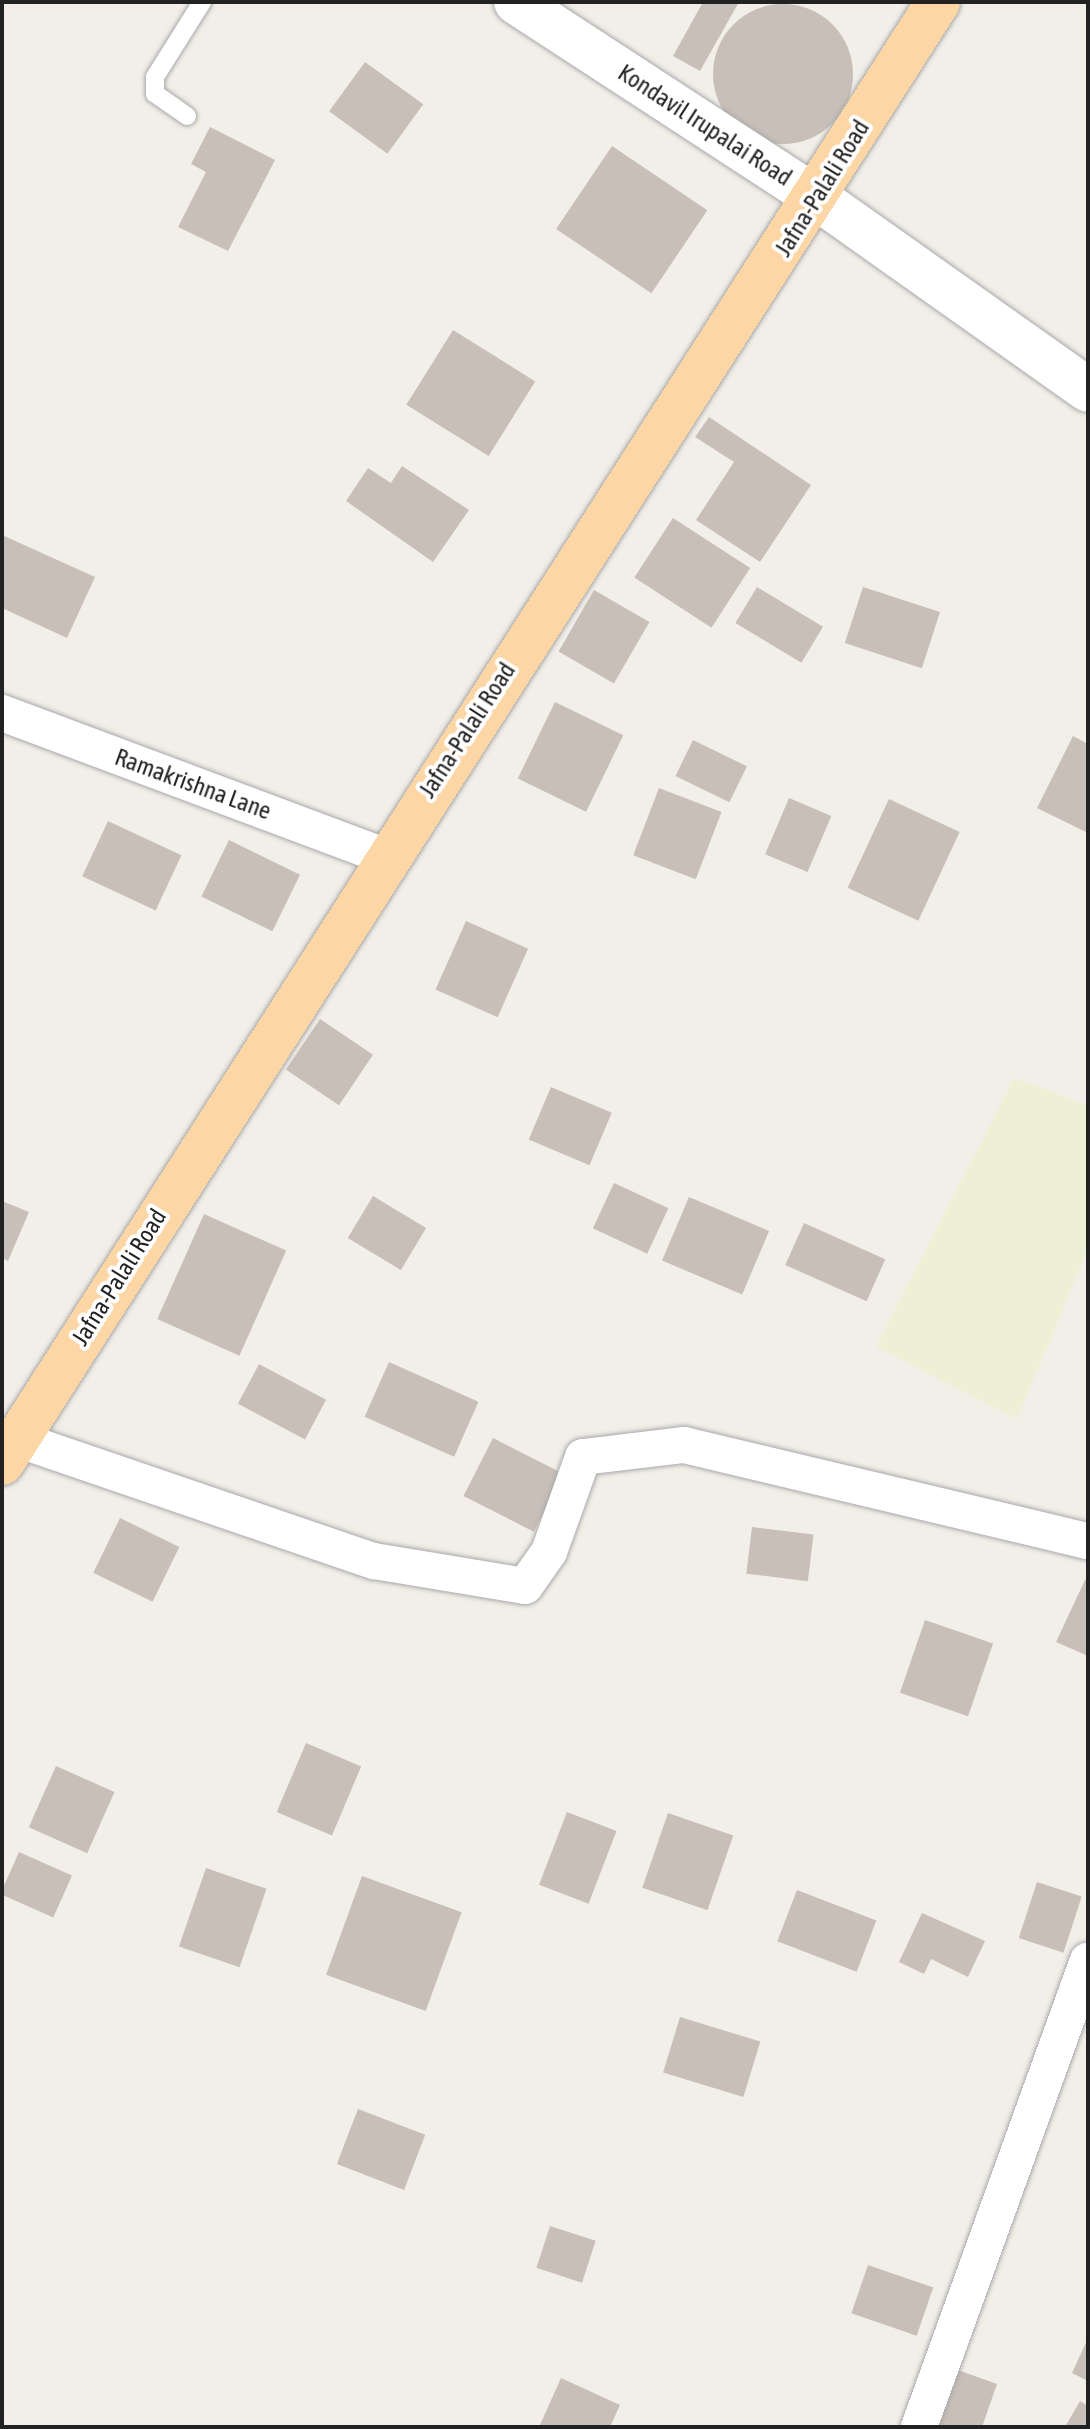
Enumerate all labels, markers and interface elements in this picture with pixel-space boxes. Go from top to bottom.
street label: Kondavil Irupalai Road [613,58,797,192]
street label: Jafna-Palali Road [769,115,875,261]
street label: Jafna-Palali Road [413,657,521,803]
street label: Ramakrishna Lane [111,742,275,826]
street label: Jafna-Palali Road [66,1204,172,1350]

